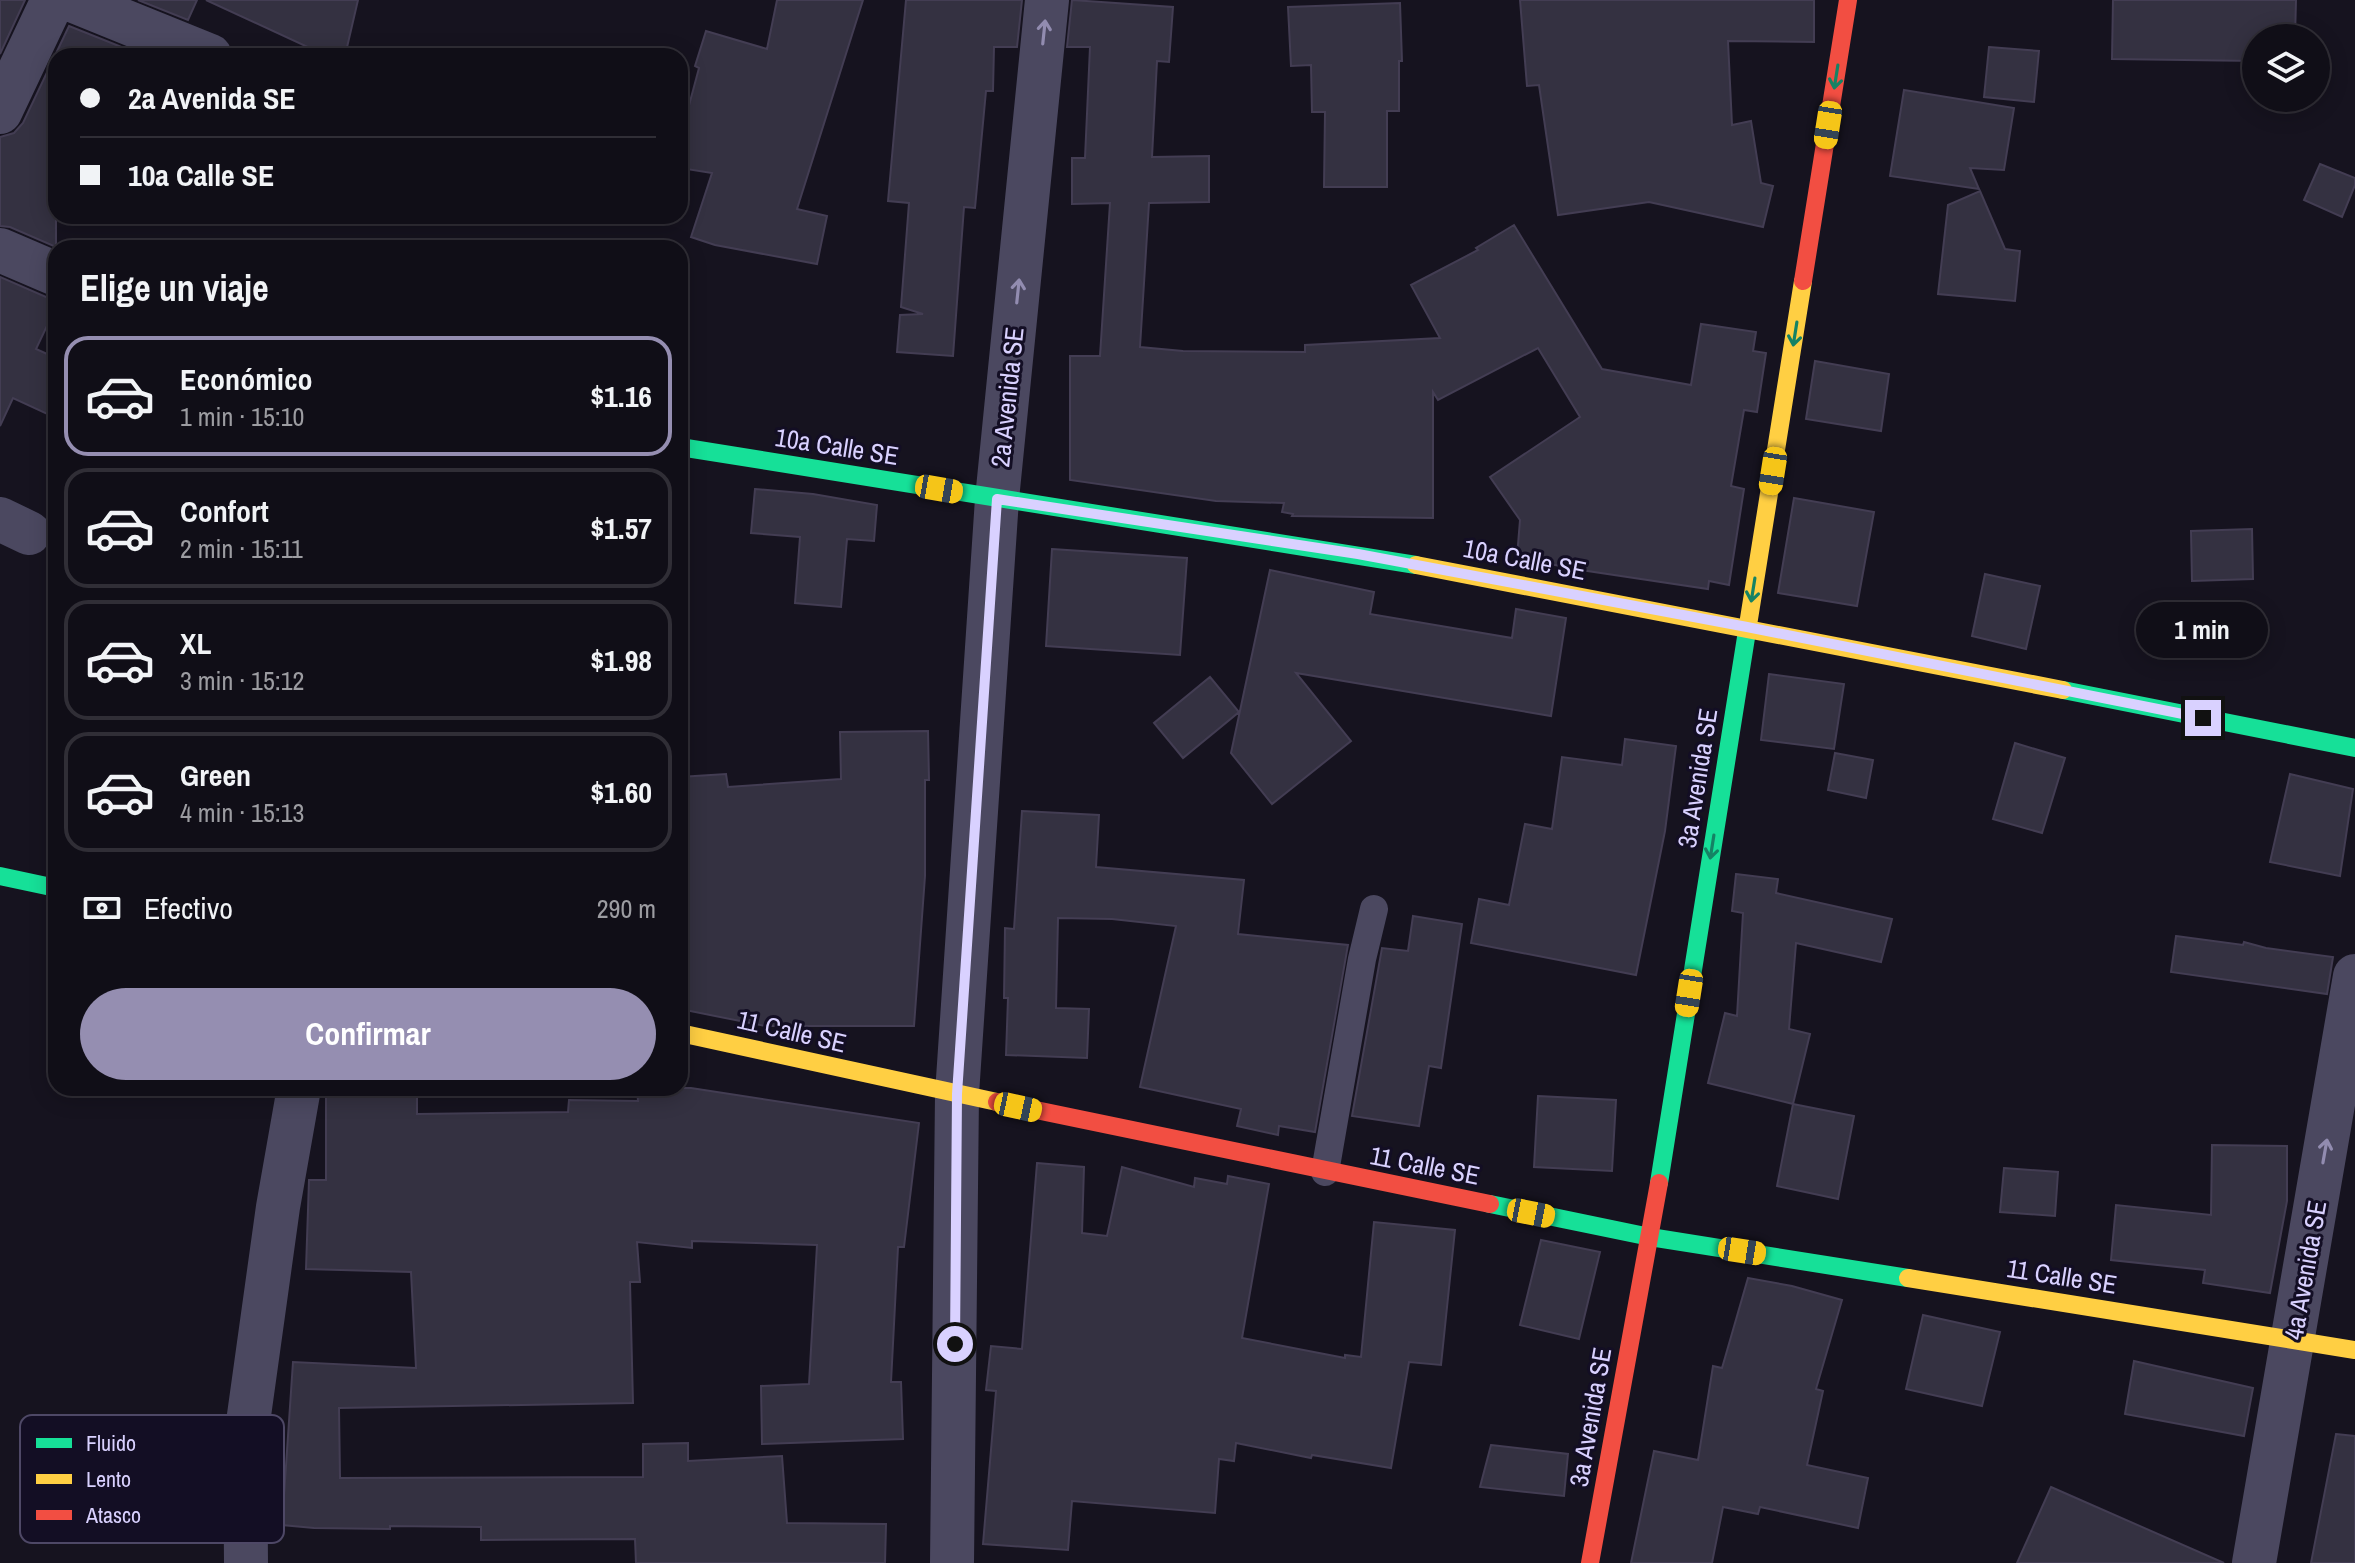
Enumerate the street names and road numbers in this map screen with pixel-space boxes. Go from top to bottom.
street label: 2a Avenida SE [982,325,1032,469]
street label: 10a Calle SE [773,419,901,473]
street label: 10a Calle SE [1461,530,1589,588]
street label: 3a Avenida SE [1669,706,1725,850]
street label: 11 Calle SE [734,1001,850,1061]
street label: 11 Calle SE [1367,1137,1483,1193]
street label: 4a Avenida SE [2276,1198,2334,1342]
street label: 11 Calle SE [2004,1250,2120,1302]
street label: 3a Avenida SE [1561,1345,1619,1489]

